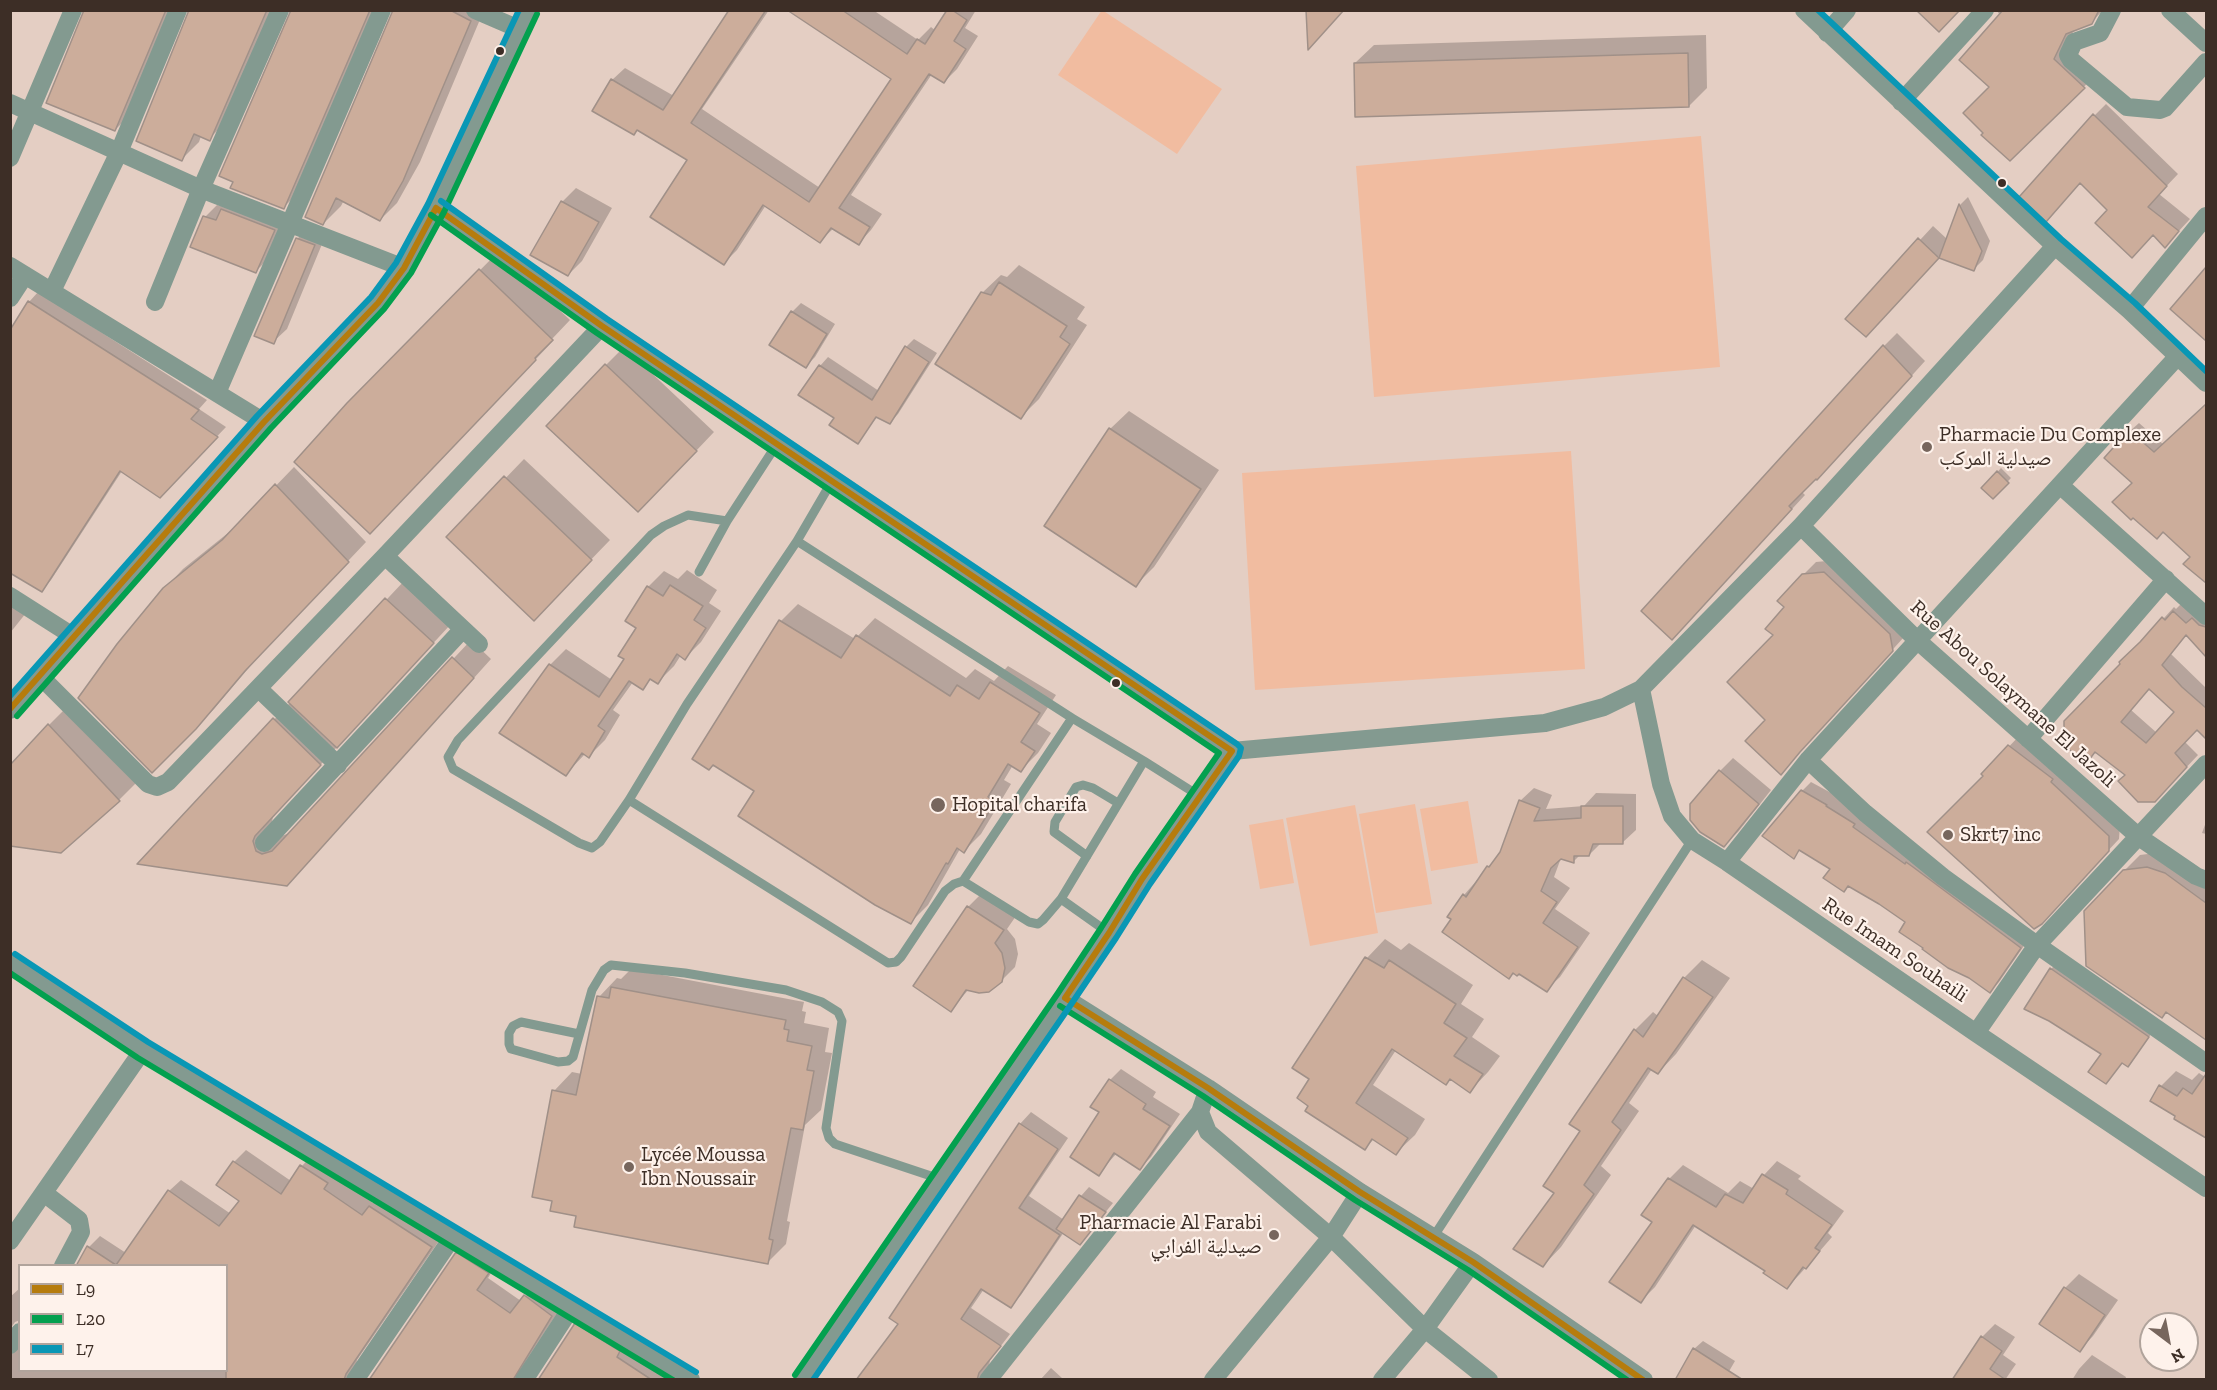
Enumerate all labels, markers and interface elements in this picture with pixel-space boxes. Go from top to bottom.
unlabelled marker [494,45,506,57]
unlabelled marker [1996,177,2008,189]
place label: Pharmacie Du Complexe صيدلية المركب [1939,422,2161,472]
marker: Pharmacie Du Complexe صيدلية المركب [1920,440,1934,454]
street label: Rue Abou Solaymane El Jazoli [1905,595,2121,793]
unlabelled marker [1110,677,1122,689]
place label: Hopital charifa [952,792,1087,818]
marker: Hopital charifa [929,796,947,814]
place label: Skrt7 inc [1960,822,2041,848]
marker: Skrt7 inc [1941,828,1955,842]
street label: Rue Imam Souhaili [1817,892,1973,1008]
place label: Lycée Moussa Ibn Noussair [641,1142,765,1192]
marker: Lycée Moussa Ibn Noussair [622,1160,636,1174]
place label: Pharmacie Al Farabi صيدلية الفرابي [1079,1210,1262,1260]
marker: Pharmacie Al Farabi صيدلية الفرابي [1267,1228,1281,1242]
legend [18,1264,228,1372]
text: L9 [76,1278,95,1300]
text: L20 [76,1308,105,1330]
north arrow [2139,1312,2199,1372]
text: L7 [76,1338,94,1360]
text: N [2168,1345,2188,1367]

